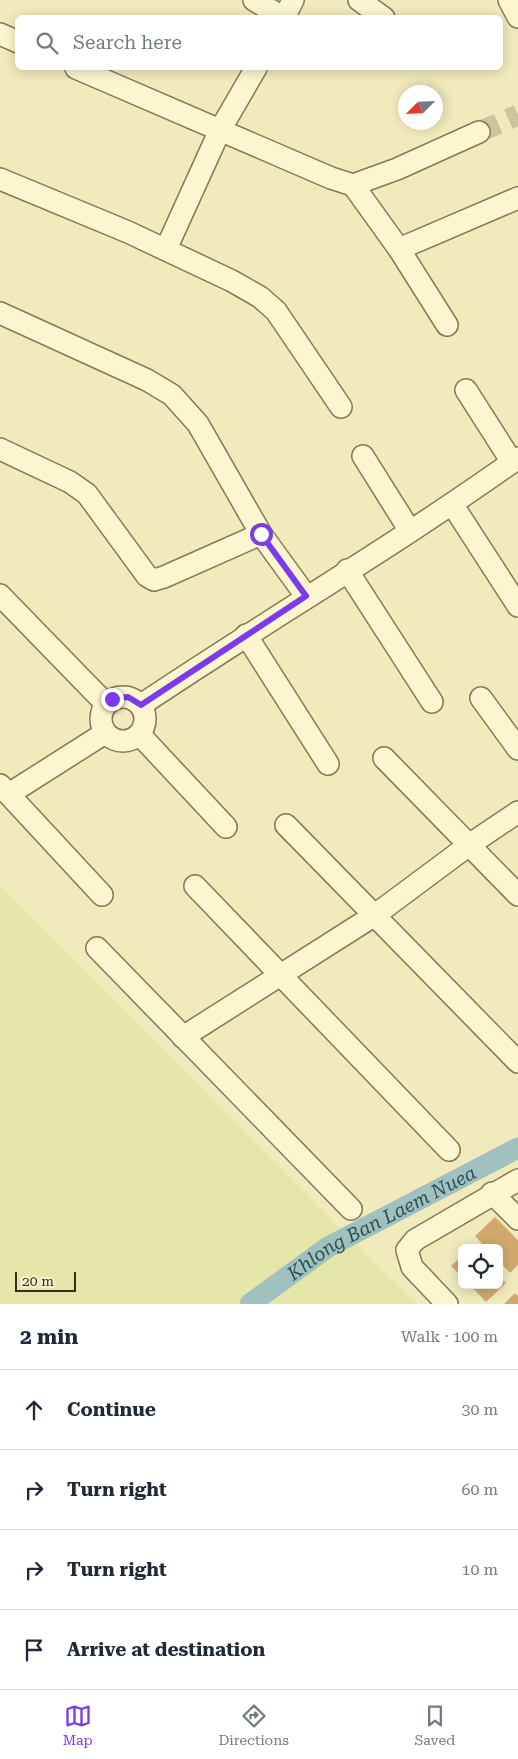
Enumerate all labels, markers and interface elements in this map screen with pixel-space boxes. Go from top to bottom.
search box [15,15,503,70]
icon: search [33,29,61,57]
text: Search here [73,31,182,54]
north arrow [398,85,443,130]
route start [250,523,273,546]
route end [101,688,124,711]
water label: Khlong Ban Laem Nuea [281,1161,480,1285]
map controls [458,1244,503,1289]
button: locate [458,1244,503,1289]
scale bar [15,1269,76,1292]
text: 20 m [22,1273,54,1289]
text: 2 min [20,1325,78,1349]
text: Walk · 100 m [401,1327,498,1346]
icon: ahead [20,1396,48,1424]
text: Continue [67,1398,156,1421]
text: 30 m [461,1400,498,1419]
icon: right [20,1476,48,1504]
text: Turn right [67,1478,167,1501]
text: 60 m [461,1480,498,1499]
icon: right [20,1556,48,1584]
text: Turn right [67,1558,167,1581]
text: 10 m [461,1560,498,1579]
icon: arrive [20,1636,48,1664]
text: Arrive at destination [67,1638,265,1661]
tab: Map [63,1702,93,1748]
tab: Directions [218,1702,289,1748]
tab: Saved [415,1702,455,1748]

